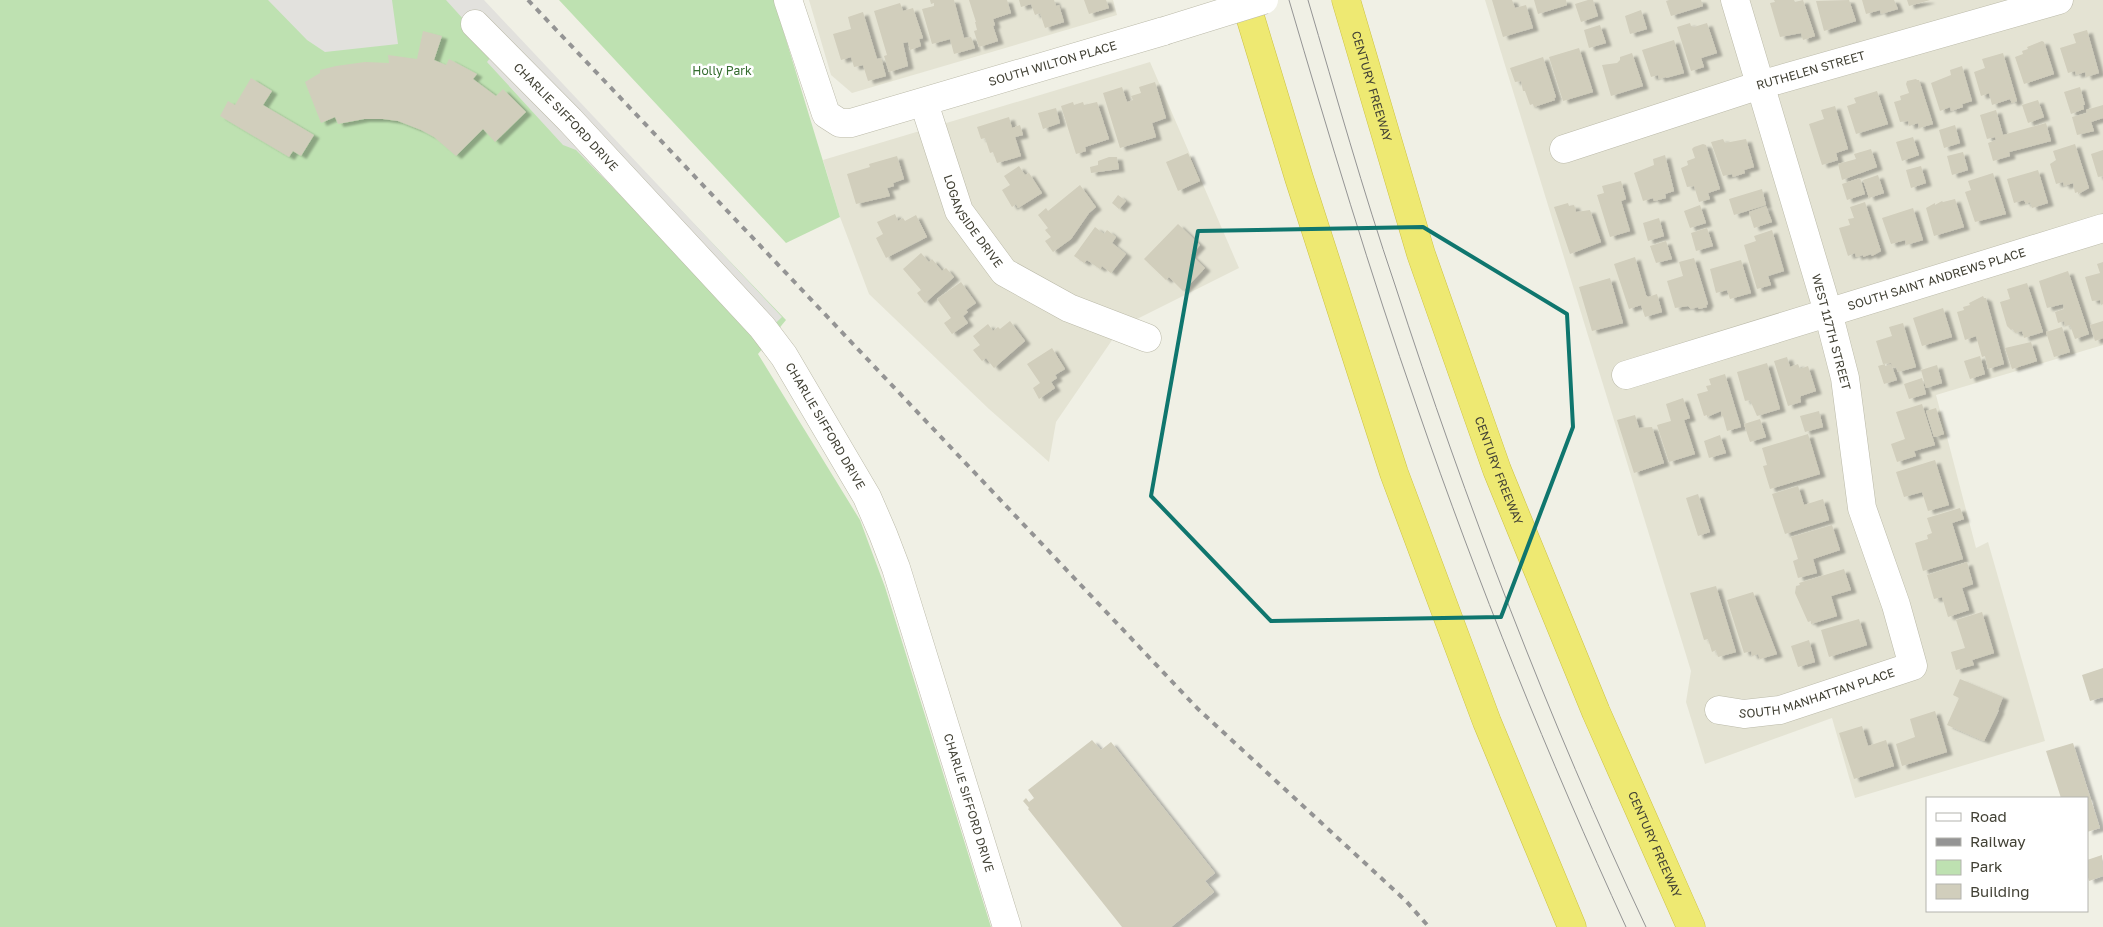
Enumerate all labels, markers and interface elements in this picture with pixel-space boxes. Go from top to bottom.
street label: CENTURY FREEWAY [1349,29,1395,144]
street label: SOUTH WILTON PLACE [987,37,1118,89]
street label: RUTHELEN STREET [1755,47,1867,93]
street label: CHARLIE SIFFORD DRIVE [511,59,622,174]
park label: Holly Park [692,63,752,78]
street label: LOGANSIDE DRIVE [941,173,1006,271]
street label: SOUTH SAINT ANDREWS PLACE [1846,244,2027,313]
street label: WEST 117TH STREET [1809,272,1854,392]
street label: CHARLIE SIFFORD DRIVE [783,360,869,492]
street label: CENTURY FREEWAY [1472,414,1527,527]
street label: SOUTH MANHATTAN PLACE [1738,665,1896,721]
street label: CHARLIE SIFFORD DRIVE [941,732,998,874]
street label: CENTURY FREEWAY [1625,789,1685,900]
legend [1926,797,2088,912]
text: Road [1970,807,2007,825]
text: Railway [1970,832,2026,850]
text: Park [1970,857,2003,875]
text: Building [1970,882,2030,900]

